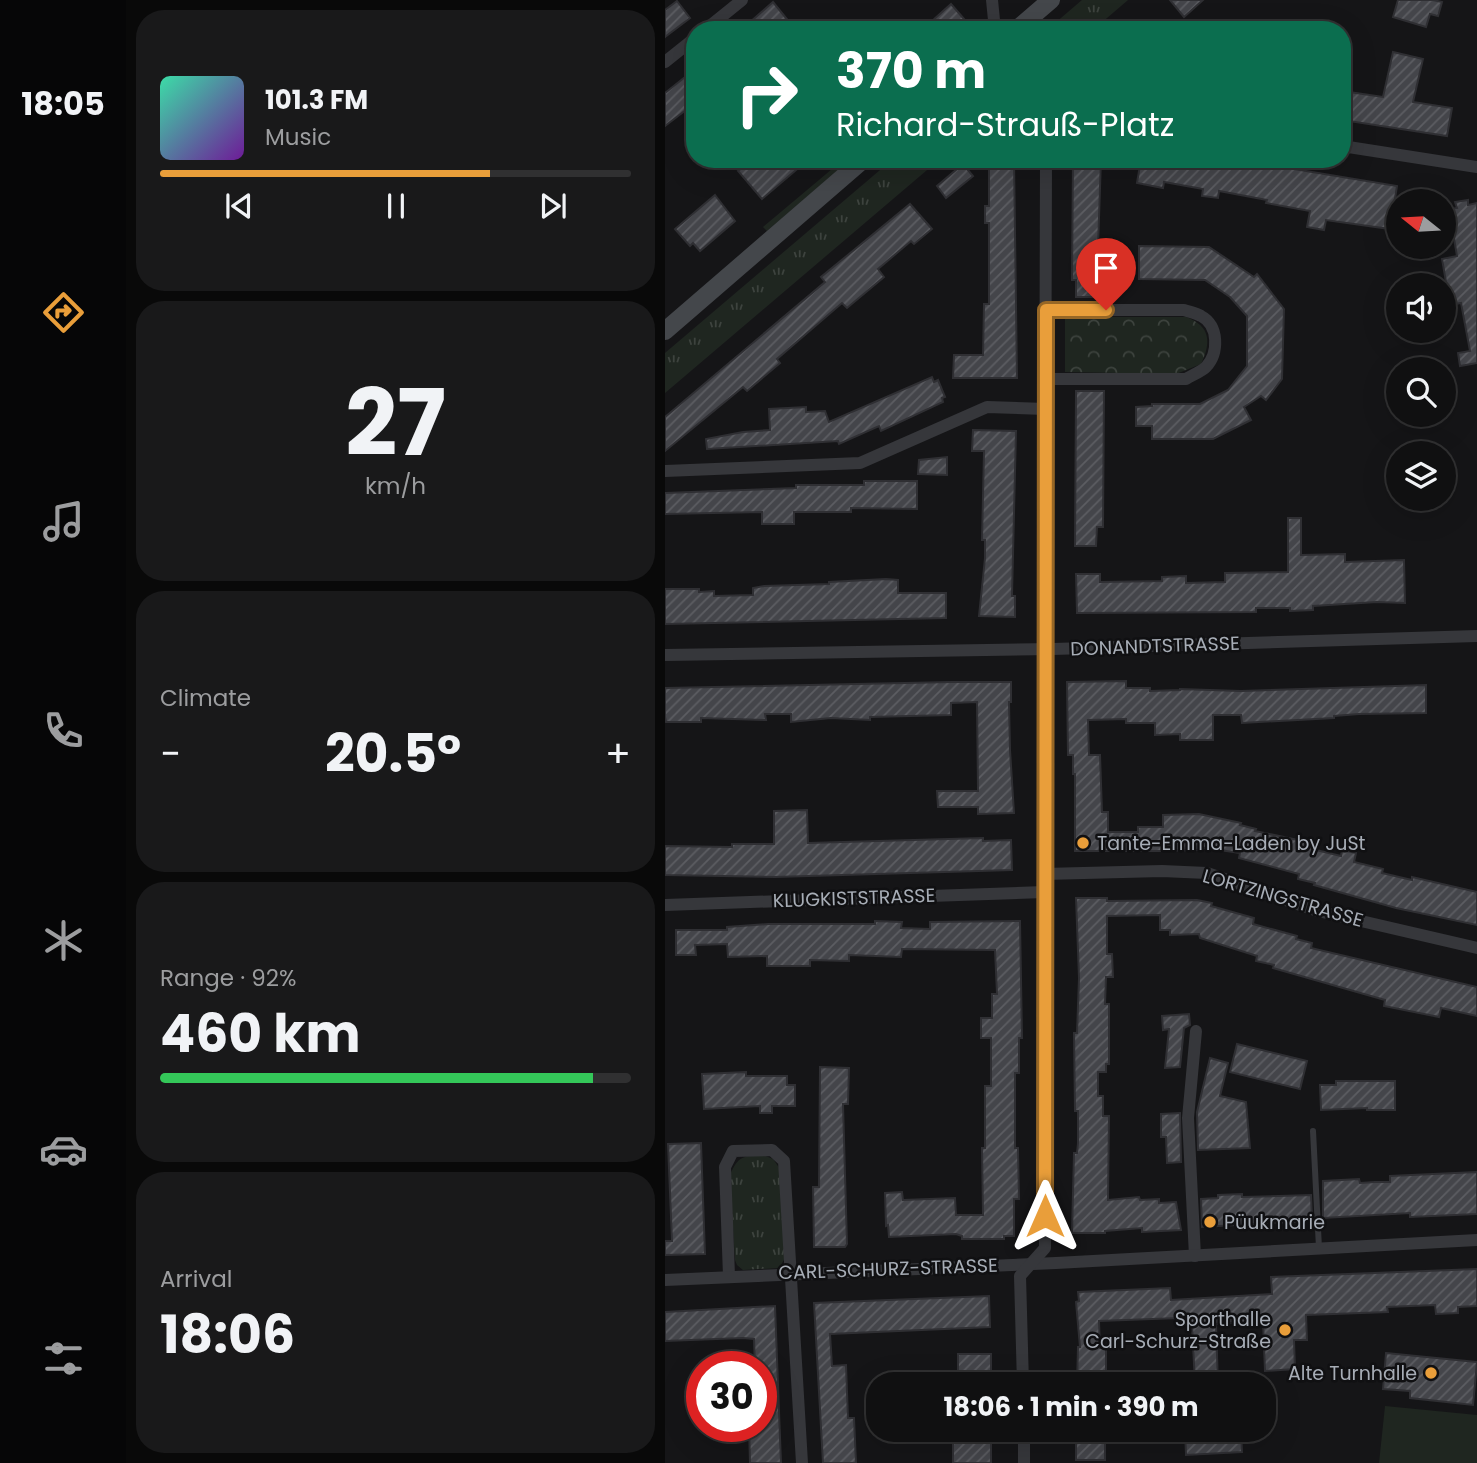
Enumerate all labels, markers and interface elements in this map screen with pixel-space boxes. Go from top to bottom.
text: 370 m [836,37,986,105]
icon: right [721,49,812,140]
text: 18:05 [21,81,105,126]
text: 101.3 FM [265,82,368,118]
text: Richard-Strauß-Platz [836,102,1174,147]
text: Music [265,121,331,153]
icon: previous [220,187,258,225]
icon: pause [377,187,415,225]
icon: next [534,187,572,225]
north arrow [1386,189,1456,259]
map controls [1386,189,1456,511]
pin [1076,238,1136,310]
icon: arrive [1087,249,1125,287]
button: sound [1386,273,1456,343]
icon: directions [39,288,88,337]
button: search [1386,357,1456,427]
text: 27 [345,359,446,487]
button: layers [1386,441,1456,511]
text: km/h [365,470,426,502]
icon: music [39,497,88,546]
street label: DONANDTSTRASSE [1070,630,1240,662]
text: Climate [160,682,251,714]
icon: phone [39,706,88,755]
text: 20.5° [325,717,461,790]
text: − [160,727,181,780]
text: + [605,727,631,780]
place label: Tante-Emma-Laden by JuSt [1097,830,1366,857]
marker: Tante-Emma-Laden by JuSt [1075,835,1091,851]
street label: LORTZINGSTRASSE [1200,862,1366,934]
street label: KLUGKISTSTRASSE [772,882,936,914]
icon: climate [39,916,88,965]
text: Range · 92% [160,962,296,994]
text: 460 km [160,997,360,1070]
icon: car [39,1125,88,1174]
position arrow [1008,1179,1082,1253]
place label: Püukmarie [1224,1209,1325,1236]
marker: Püukmarie [1202,1214,1218,1230]
street label: CARL-SCHURZ-STRASSE [778,1252,998,1286]
text: Arrival [160,1263,232,1295]
text: 18:06 [160,1298,295,1371]
place label: Sporthalle Carl-Schurz-Straße [1085,1306,1271,1355]
marker: Sporthalle Carl-Schurz-Straße [1277,1322,1293,1338]
icon: filters [39,1334,88,1383]
speed limit sign: 30 [686,1351,777,1442]
place label: Alte Turnhalle [1288,1360,1417,1387]
marker: Alte Turnhalle [1423,1365,1439,1381]
text: 18:06 · 1 min · 390 m [944,1389,1198,1425]

